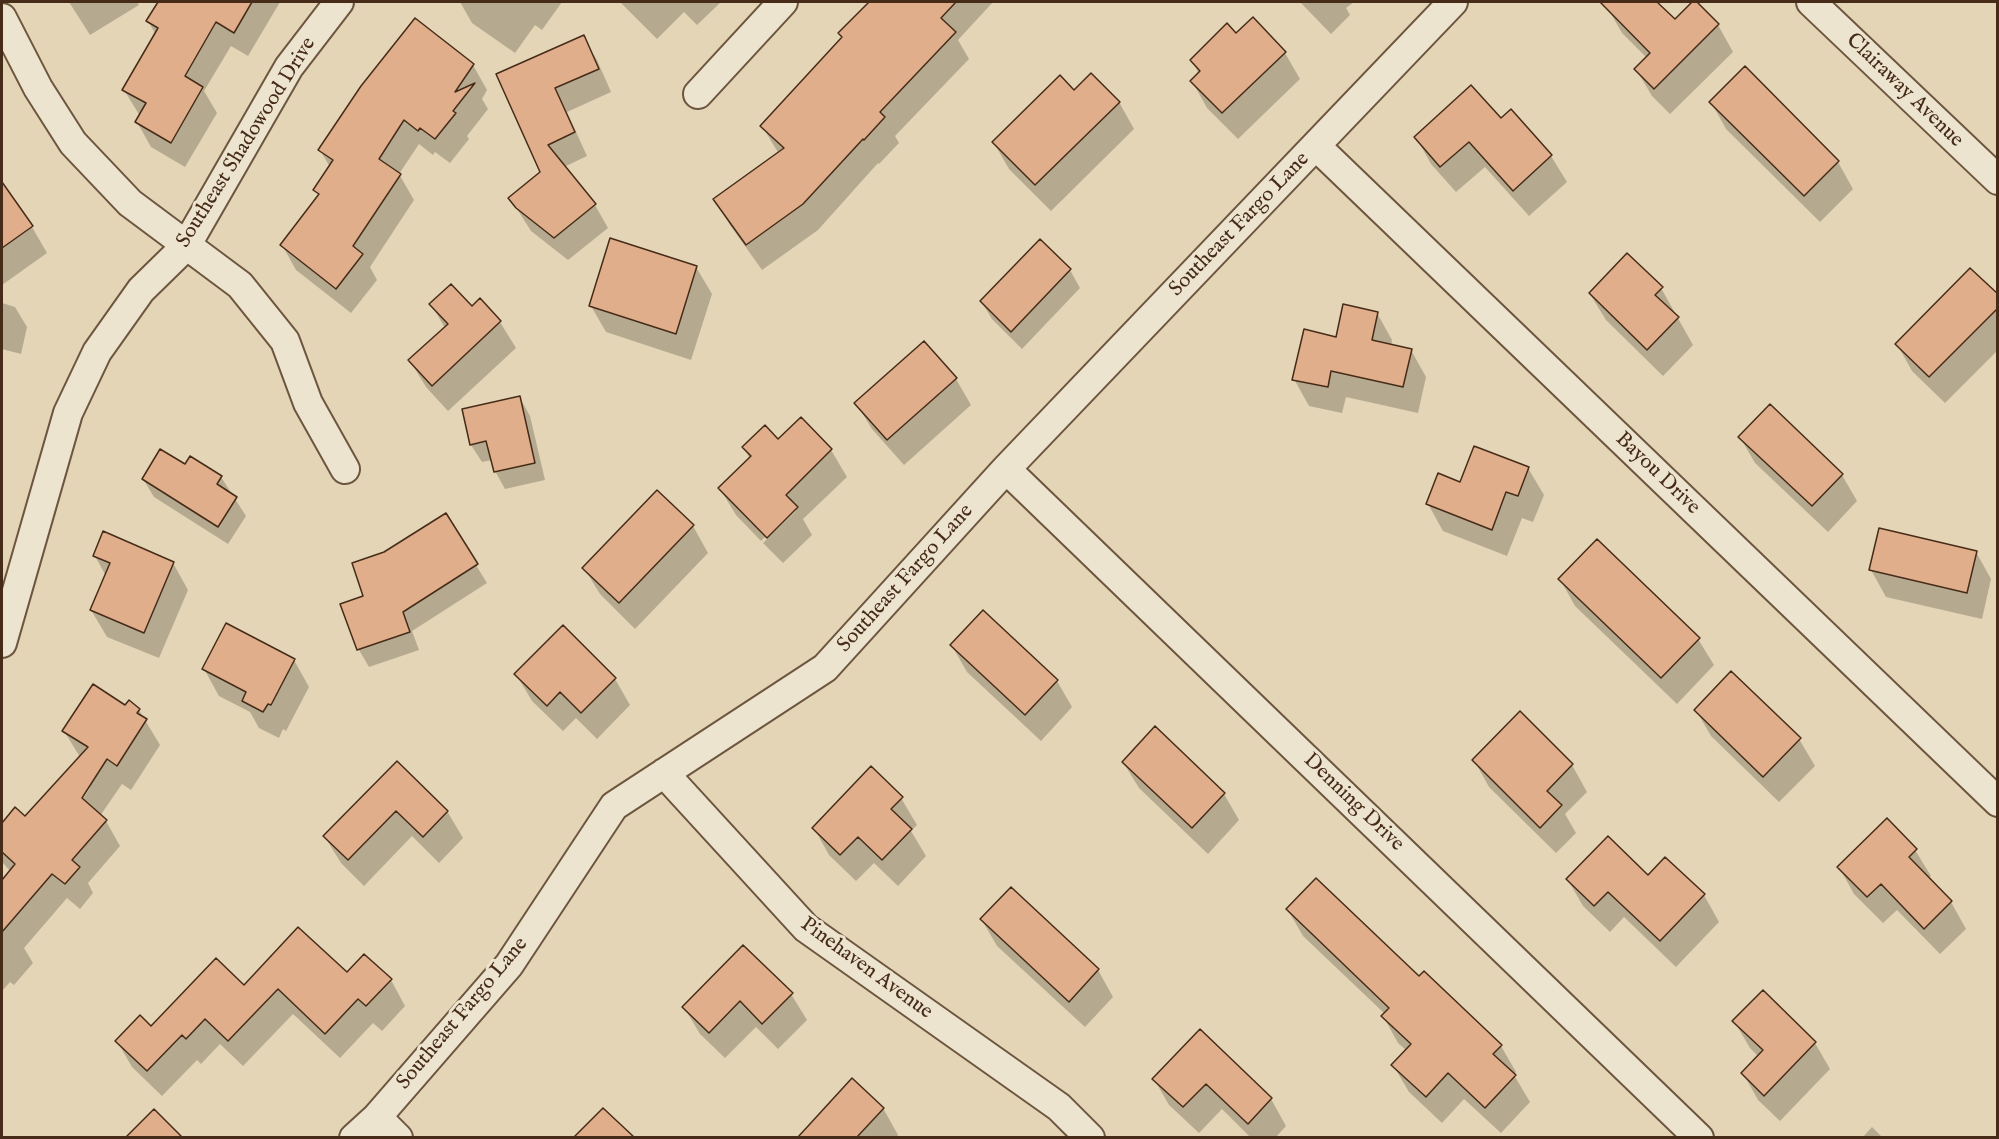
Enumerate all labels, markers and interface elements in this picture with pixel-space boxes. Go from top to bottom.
street label: Clairaway Avenue [1840,29,1968,153]
street label: Southeast Shadowood Drive [172,33,322,253]
street label: Southeast Fargo Lane [1165,148,1315,302]
street label: Bayou Drive [1609,427,1705,521]
street label: Southeast Fargo Lane [833,500,979,658]
street label: Denning Drive [1297,749,1409,857]
street label: Pinehaven Avenue [795,913,937,1025]
street label: Southeast Fargo Lane [392,933,534,1095]

